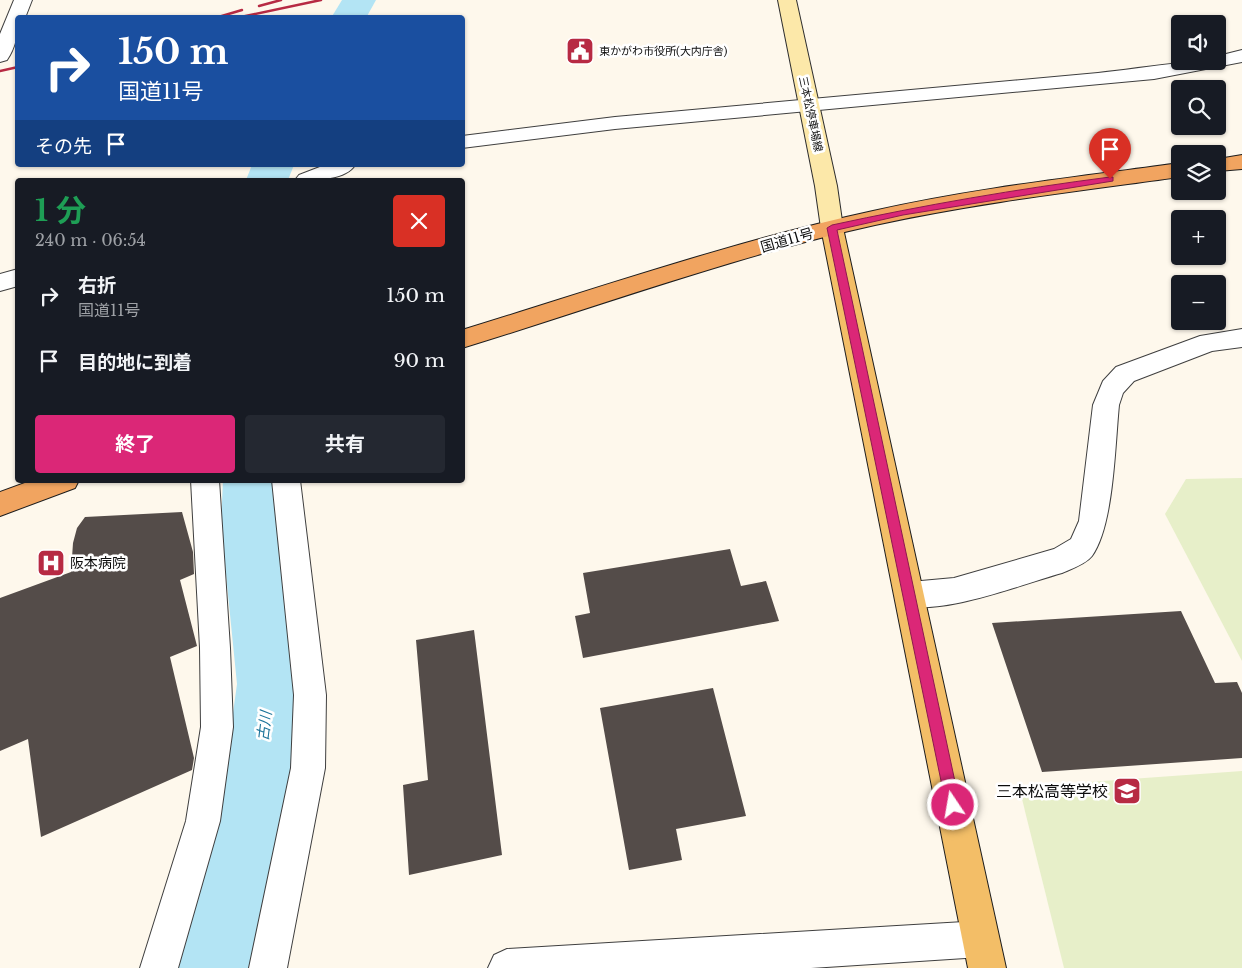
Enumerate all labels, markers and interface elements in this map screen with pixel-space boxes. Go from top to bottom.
map controls [1171,15,1226,330]
button: sound [1171,15,1226,70]
text: 150 m [118,30,229,73]
icon: right [35,35,100,100]
public building icon: 東かがわ市役所(大内庁舎) [565,36,595,66]
place label: 東かがわ市役所(大内庁舎) [599,44,728,58]
street label: 三本松停車場線 [796,75,826,153]
text: 国道11号 [118,78,204,105]
button: search [1171,80,1226,135]
pin [1089,128,1131,179]
icon: arrive [102,130,130,158]
text: その先 [35,135,92,158]
icon: arrive [1096,135,1124,163]
button: layers [1171,145,1226,200]
text: 1 分 [35,192,86,229]
button: close [393,195,445,247]
button: + [1171,210,1226,265]
street label: 国道11号 [758,224,816,256]
text: 240 m · 06:54 [35,230,146,250]
text: 右折 [78,274,116,297]
button: − [1171,275,1226,330]
icon: right [35,282,63,310]
text: 150 m [386,284,445,307]
text: 国道11号 [78,300,140,320]
icon: arrive [35,347,63,375]
text: 90 m [393,349,445,372]
text: 目的地に到着 [78,351,192,374]
button: 終了 [35,415,235,473]
button: 共有 [245,415,445,473]
hospital icon: 阪本病院 [36,548,66,578]
place label: 阪本病院 [70,554,126,572]
water label: 古川 [253,708,276,742]
school or university icon: 三本松高等学校 [1112,776,1142,806]
position arrow [926,778,978,830]
place label: 三本松高等学校 [996,781,1108,801]

